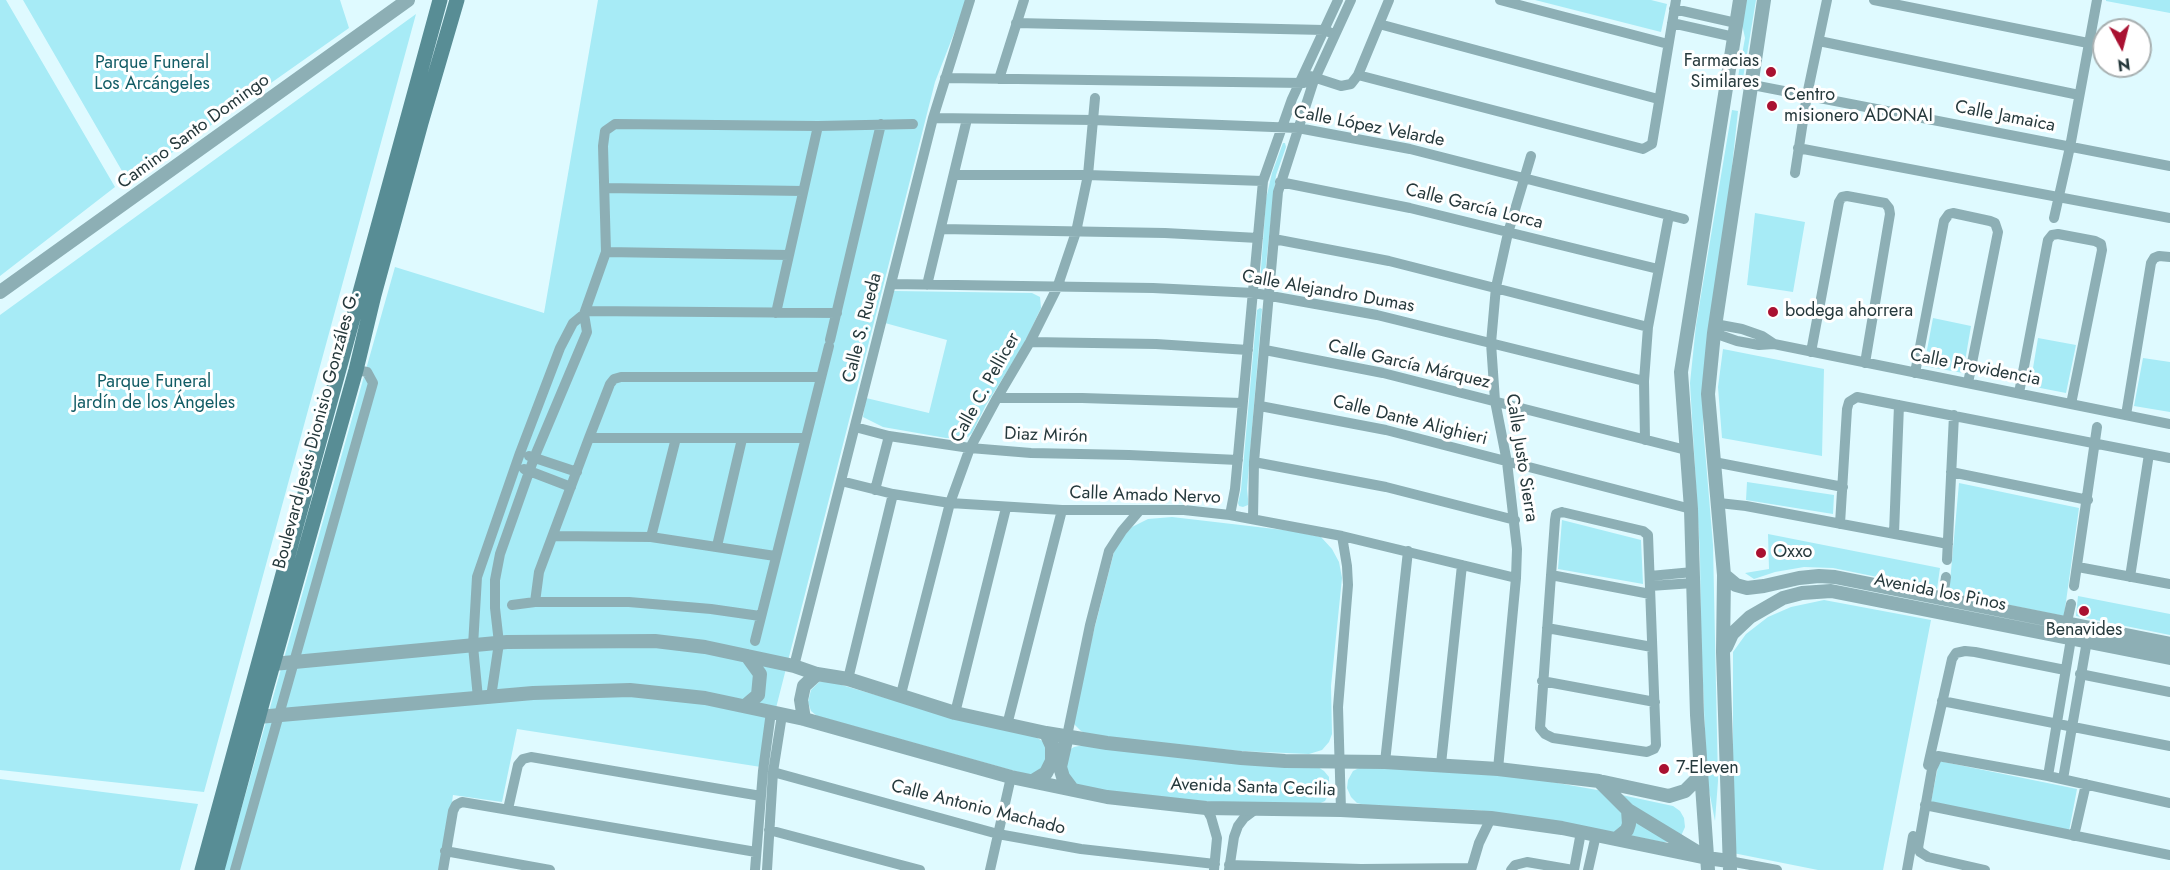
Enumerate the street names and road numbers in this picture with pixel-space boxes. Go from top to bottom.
street label: Camino Santo Domingo [114,70,274,194]
street label: Calle Jamaica [1953,97,2057,137]
street label: Calle López Velarde [1292,102,1446,152]
street label: Calle García Lorca [1403,179,1545,235]
street label: Calle Alejandro Dumas [1240,266,1416,318]
street label: Calle S. Rueda [839,271,887,385]
street label: Boulevard Jesús Dionisio Gonzáles G. [269,289,365,571]
street label: Calle C. Pellicer [947,329,1025,447]
street label: Calle García Márquez [1326,336,1492,394]
street label: Calle Providencia [1908,345,2042,391]
street label: Calle Dante Alighieri [1330,391,1490,451]
street label: Calle Justo Sierra [1500,392,1542,524]
street label: Diaz Mirón [1004,424,1088,448]
street label: Calle Amado Nervo [1069,483,1221,509]
street label: Avenida los Pinos [1872,570,2008,616]
street label: Avenida Santa Cecilia [1170,774,1336,802]
street label: Calle Antonio Machado [889,776,1067,840]

